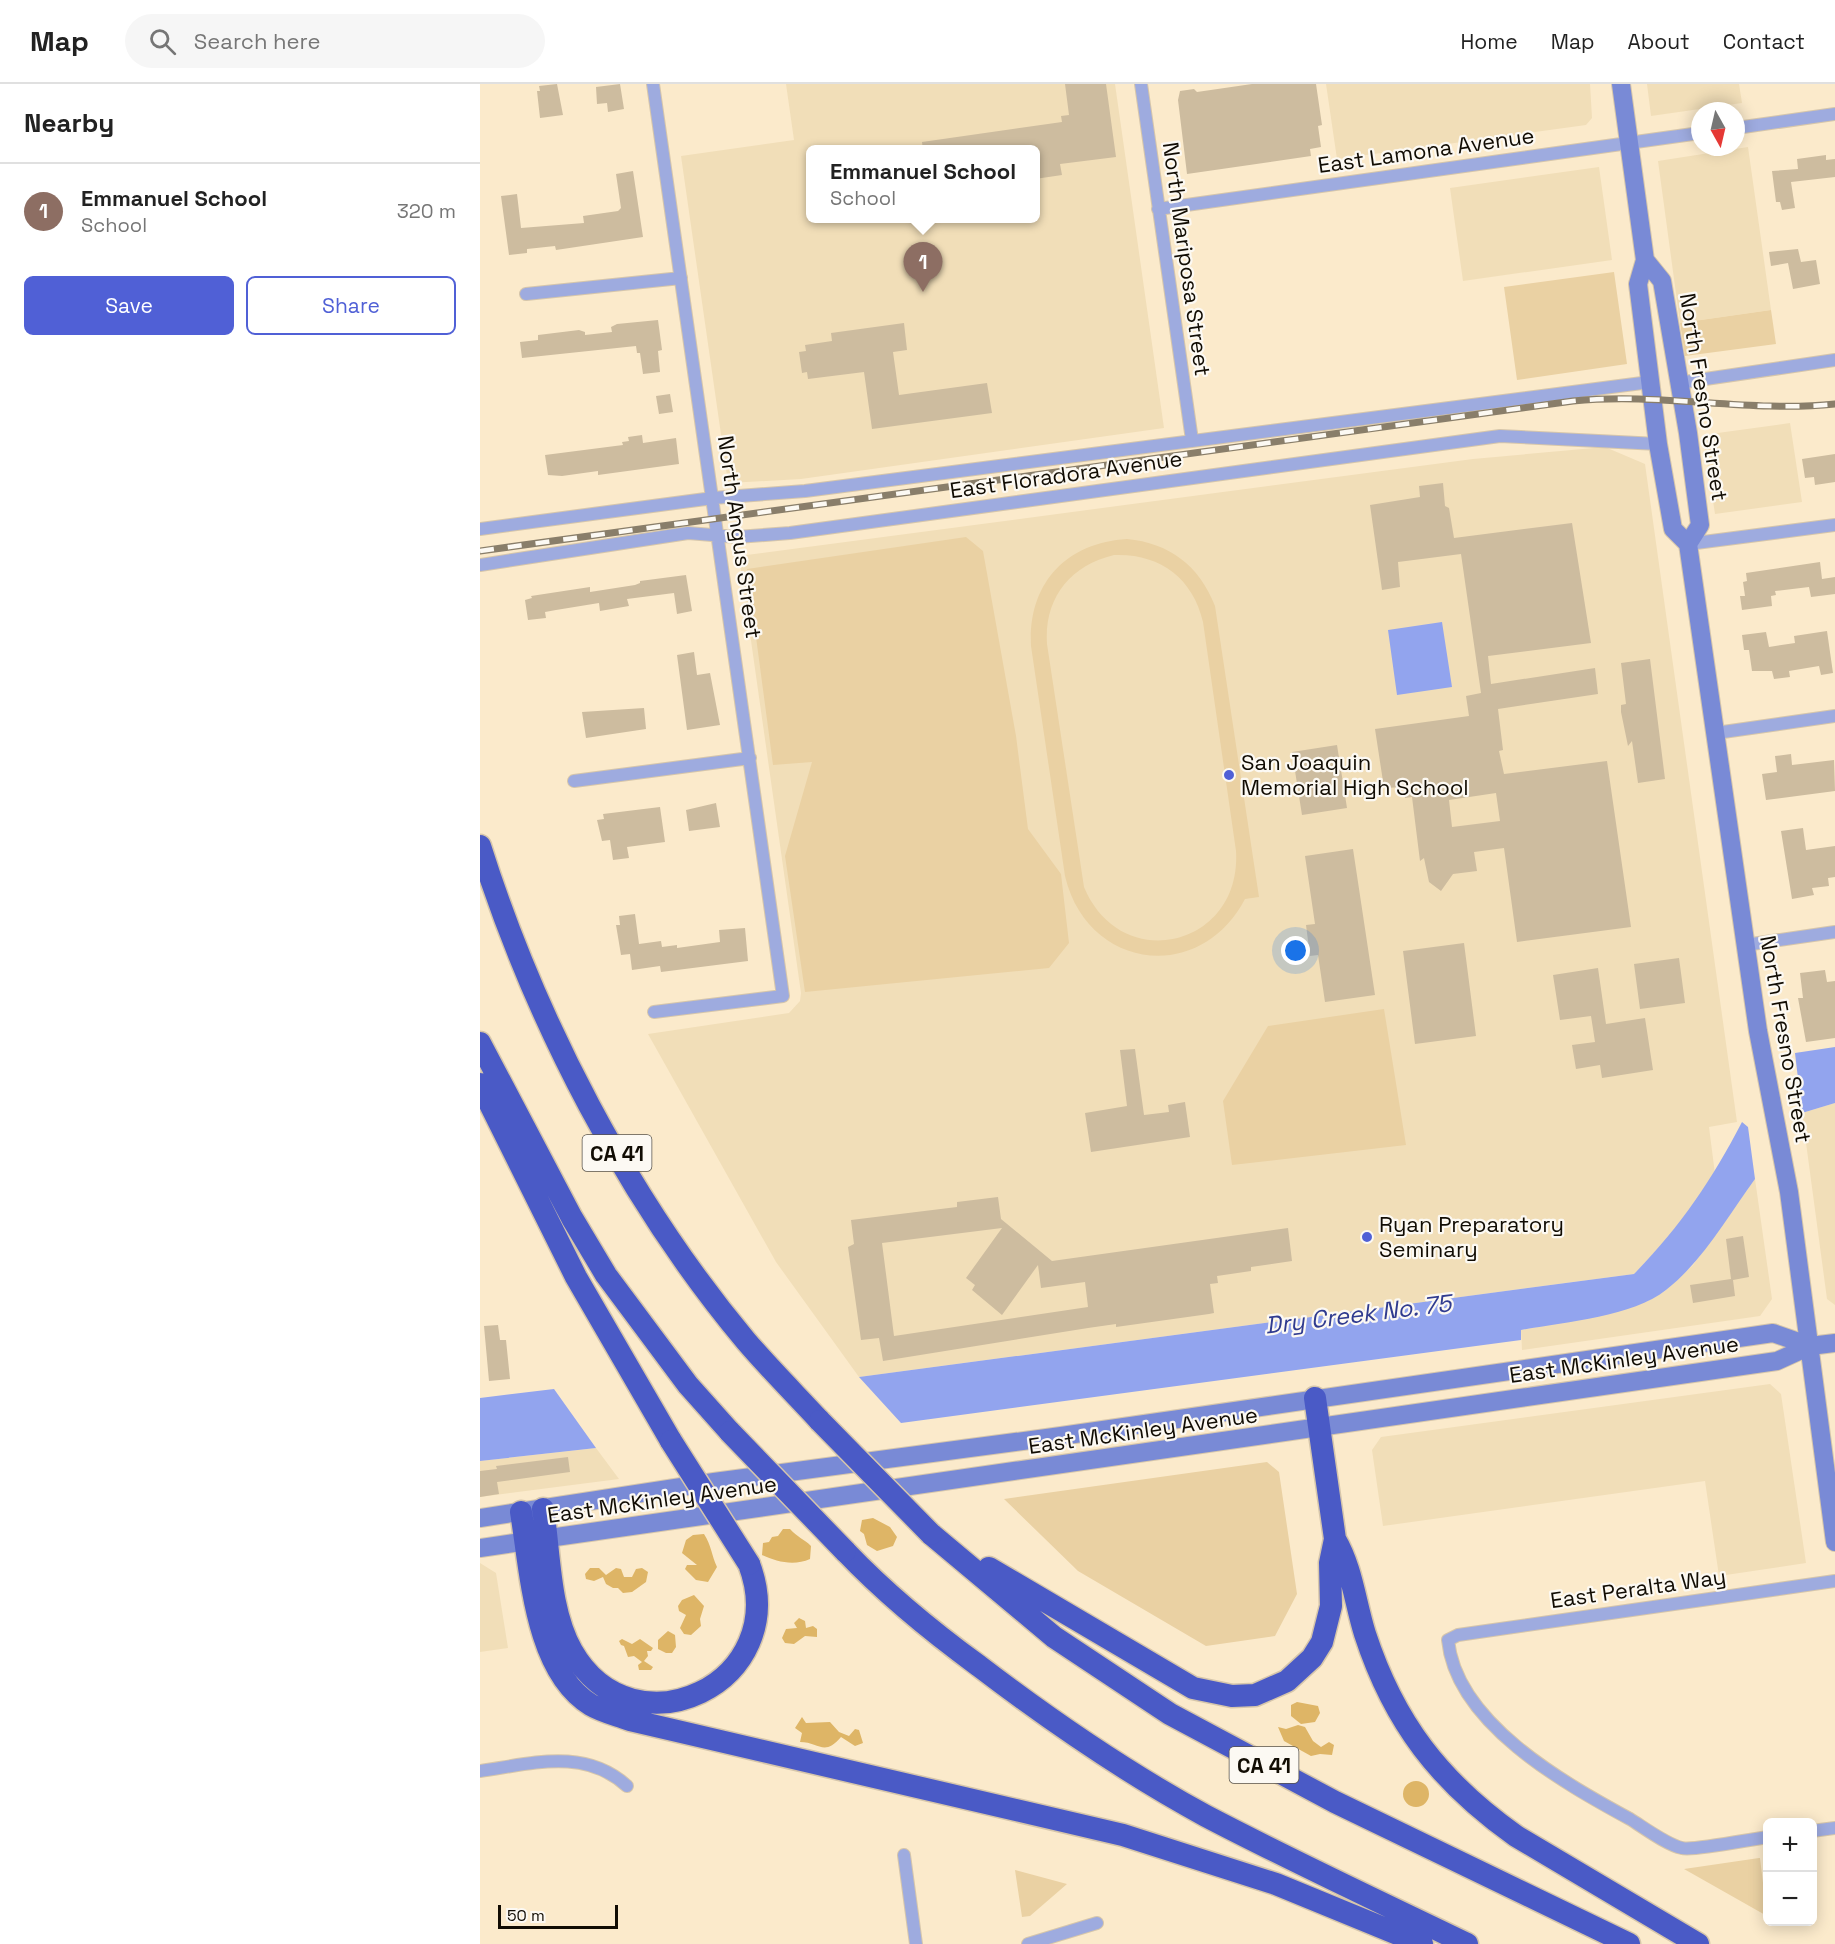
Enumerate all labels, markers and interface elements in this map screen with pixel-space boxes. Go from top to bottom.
search box [125,14,545,68]
text: Map [30,23,89,59]
icon: search [146,25,179,58]
text: Search here [194,27,321,55]
text: Home [1460,28,1518,55]
text: Map [1551,28,1595,55]
text: About [1628,28,1690,55]
text: Contact [1723,28,1805,55]
north arrow [1691,102,1745,156]
text: Nearby [24,106,114,140]
street label: East Lamona Avenue [1316,121,1536,179]
street label: North Mariposa Street [1157,140,1217,378]
popup [806,145,1040,223]
text: Emmanuel School [830,157,1016,185]
text: Emmanuel School [81,184,267,212]
text: School [830,185,896,211]
text: 1 [39,198,48,224]
text: 320 m [397,198,456,224]
text: School [81,212,147,238]
pin: 1 [904,242,942,292]
button: Save [24,276,234,335]
button: Share [246,276,456,335]
street label: North Fresno Street [1674,291,1734,503]
street label: North Angus Street [712,434,768,640]
street label: East Floradora Avenue [948,444,1184,504]
place label: San Joaquin Memorial High School [1241,748,1469,801]
marker: San Joaquin Memorial High School [1222,768,1236,782]
street label: North Fresno Street [1754,933,1818,1145]
your location [1281,936,1310,965]
road number: CA 41 [582,1135,652,1171]
place label: Ryan Preparatory Seminary [1379,1210,1564,1263]
marker: Ryan Preparatory Seminary [1360,1230,1374,1244]
water label: Dry Creek No. 75 [1263,1287,1455,1341]
street label: East McKinley Avenue [1507,1329,1741,1389]
street label: East McKinley Avenue [1026,1400,1260,1460]
street label: East McKinley Avenue [545,1469,779,1529]
street label: East Peralta Way [1548,1562,1728,1614]
road number: CA 41 [1230,1747,1298,1783]
map controls [1763,1818,1817,1926]
button: + [1763,1818,1817,1872]
button: − [1763,1872,1817,1926]
scale bar [498,1902,618,1930]
text: 50 m [507,1905,545,1926]

